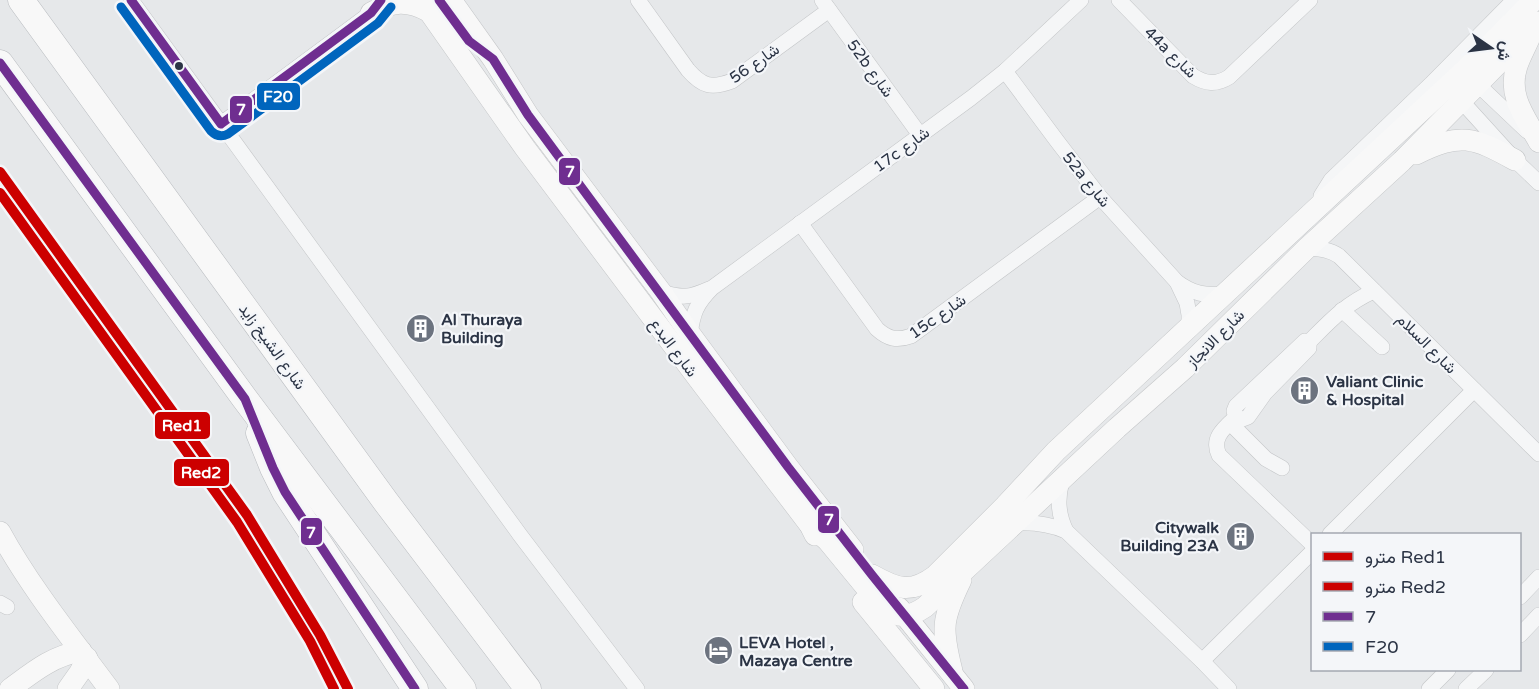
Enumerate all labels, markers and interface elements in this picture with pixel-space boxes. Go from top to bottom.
north arrow [1461,18,1521,78]
street label: 44a شارع [1139,23,1201,83]
street label: 52b شارع [842,36,898,102]
street label: شارع 56 [726,39,784,89]
text: ش [1493,40,1517,63]
unlabelled marker [173,60,185,72]
line badge: F20 [256,82,301,111]
text: F20 [263,87,293,107]
line badge: 7 [229,95,253,124]
text: 7 [236,100,246,120]
street label: 17c شارع [869,123,934,178]
street label: 52a شارع [1057,148,1115,212]
line badge: 7 [558,157,581,186]
text: 7 [565,162,575,182]
street label: 15c شارع [905,290,970,344]
street label: شارع الشيخ زايد [233,300,310,394]
street label: شارع الانجاز [1182,305,1250,373]
street label: شارع السلام [1391,309,1461,379]
place label: Al Thuraya Building [441,310,523,348]
building icon: Al Thuraya Building [404,312,436,344]
street label: شارع البدع [644,314,702,382]
place label: Valiant Clinic & Hospital [1326,372,1424,410]
building icon: Valiant Clinic & Hospital [1289,374,1321,406]
line badge: Red1 [154,411,211,440]
text: Red1 [162,416,202,436]
line badge: Red2 [173,458,230,487]
text: Red2 [181,463,221,483]
line badge: 7 [817,505,840,534]
text: 7 [824,510,834,530]
line badge: 7 [300,517,323,546]
place label: Citywalk Building 23A [1120,518,1219,556]
building icon: Citywalk Building 23A [1224,520,1256,552]
text: 7 [306,523,316,543]
legend [1311,533,1521,671]
text: مترو Red1 [1365,546,1446,568]
text: مترو Red2 [1365,576,1446,598]
text: 7 [1365,606,1376,628]
place label: LEVA Hotel , Mazaya Centre [739,633,852,671]
hotel icon: LEVA Hotel , Mazaya Centre [702,635,734,667]
text: F20 [1365,636,1399,658]

